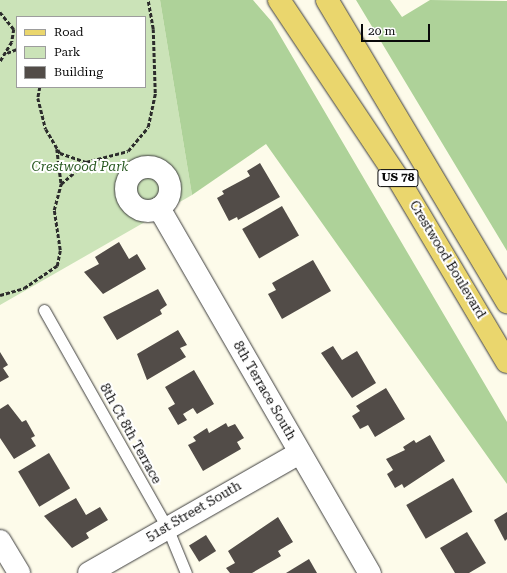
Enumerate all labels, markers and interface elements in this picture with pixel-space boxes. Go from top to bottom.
legend [16,16,146,88]
scale bar [363,16,432,42]
text: 20 m [368,24,395,38]
text: Road [54,25,83,39]
text: Park [54,45,80,59]
text: Building [54,65,103,79]
park label: Crestwood Park [32,159,128,175]
road number: US 78 [377,168,419,188]
street label: Crestwood Boulevard [406,198,488,322]
street label: 8th Terrace South [229,339,299,443]
street label: 8th Ct 8th Terrace [96,381,164,487]
street label: 51st Street South [144,478,244,546]

